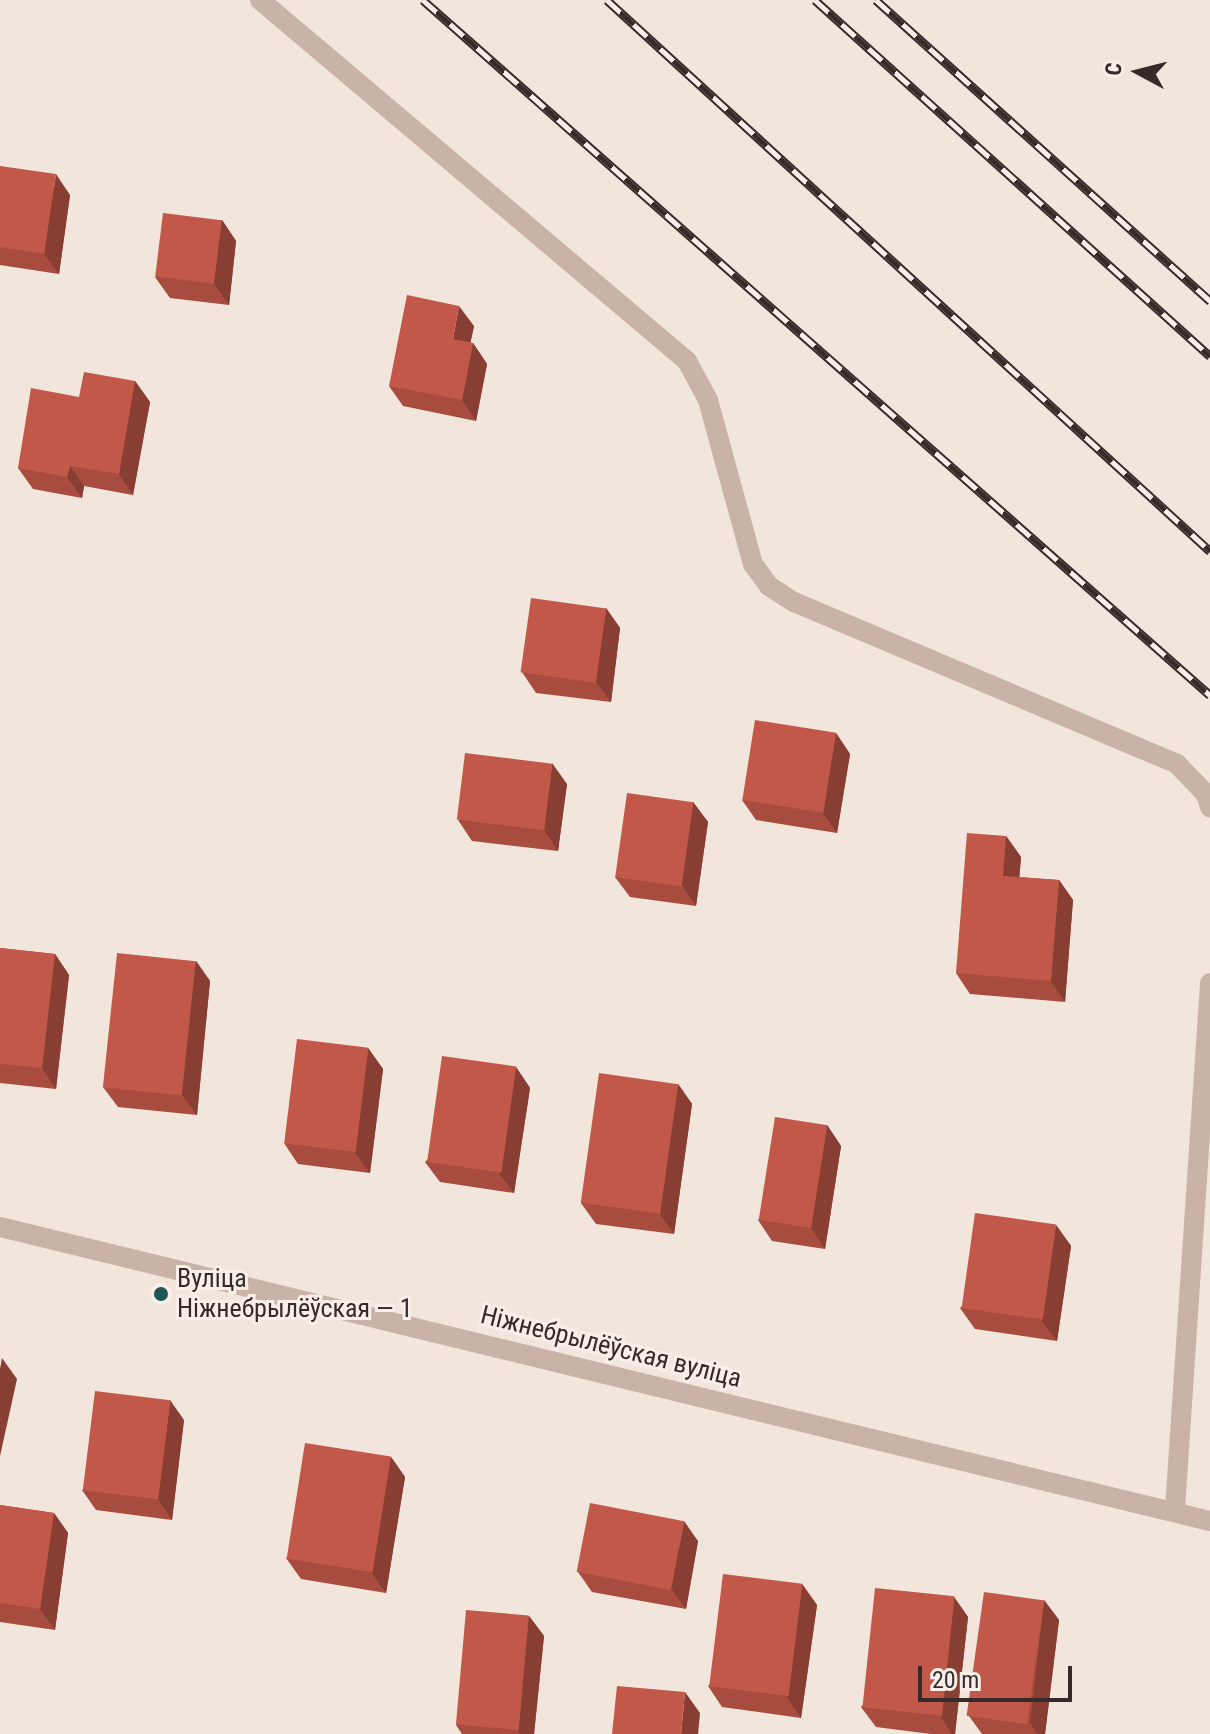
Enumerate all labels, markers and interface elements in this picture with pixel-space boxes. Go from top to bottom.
north arrow [1098,32,1178,112]
text: С [1101,61,1127,77]
place label: Вуліца Ніжнебрылёўская — 1 [177,1263,412,1324]
marker: Вуліца Ніжнебрылёўская — 1 [152,1285,170,1303]
street label: Ніжнебрылёўская вуліца [477,1299,745,1395]
scale bar [922,1650,1076,1700]
text: 20 m [932,1666,979,1694]

